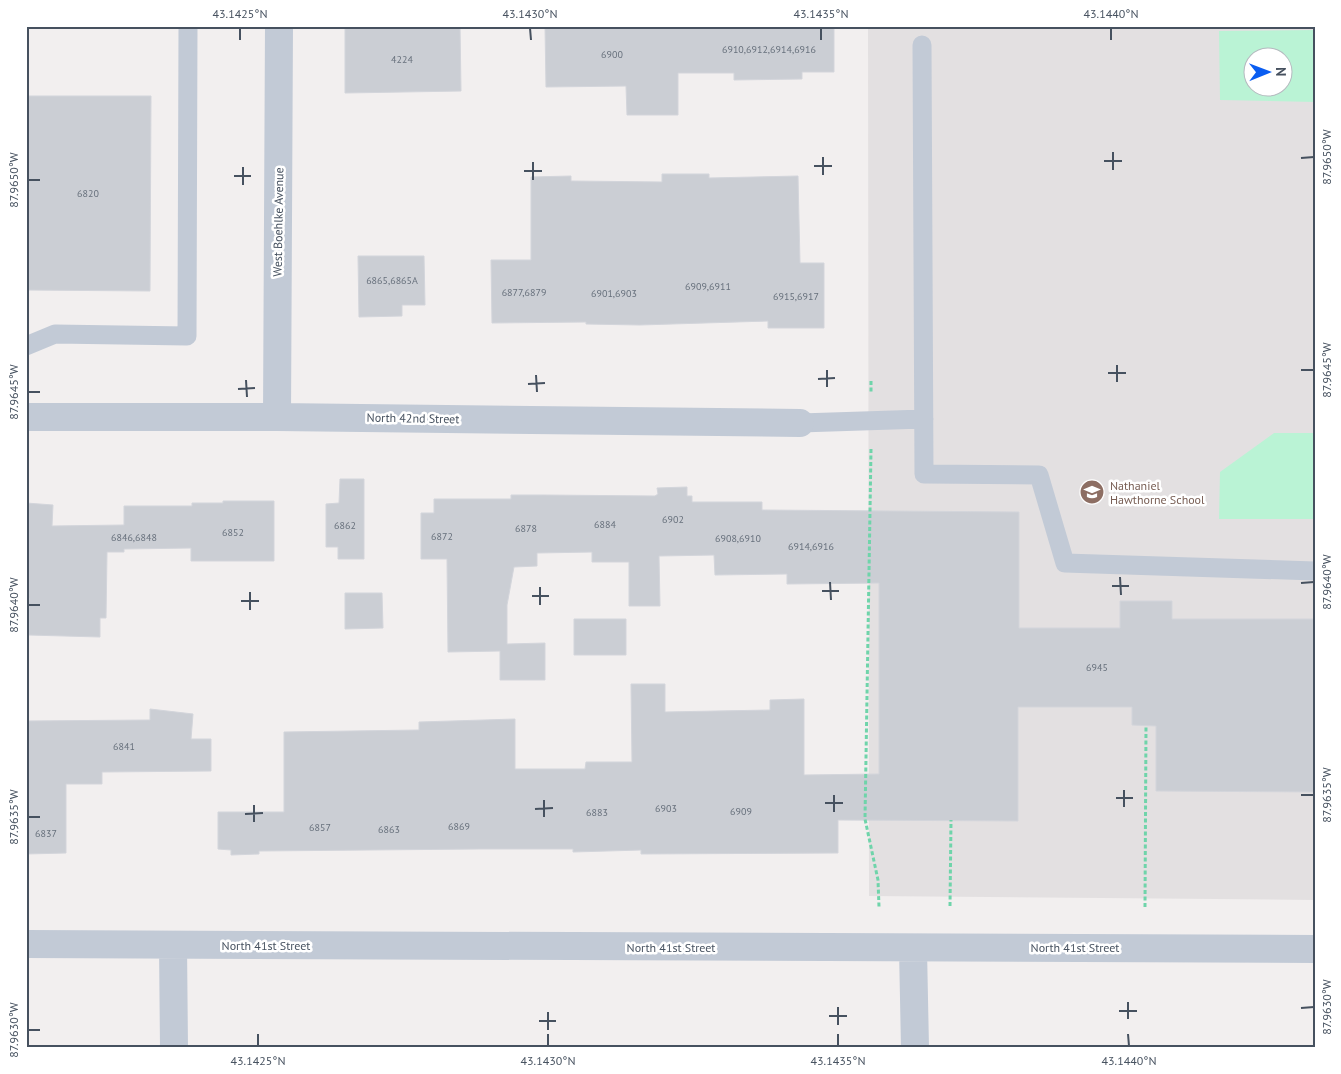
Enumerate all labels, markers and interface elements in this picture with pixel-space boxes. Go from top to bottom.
text: 43.1425°N [213,6,267,21]
text: 43.1430°N [503,6,557,21]
text: 43.1435°N [794,6,848,21]
text: 43.1440°N [1084,6,1138,21]
house number: 6910,6912,6914,6916 [722,43,816,56]
house number: 6900 [601,48,623,61]
north arrow [1244,48,1294,98]
house number: 4224 [391,53,413,66]
text: N [1272,67,1290,77]
text: 87.9650°W [1319,129,1334,185]
text: 87.9650°W [6,152,21,208]
street label: West Boehlke Avenue [270,167,286,277]
house number: 6820 [77,187,99,200]
house number: 6865,6865A [366,274,418,287]
house number: 6909,6911 [685,280,731,293]
house number: 6877,6879 [502,286,546,299]
house number: 6901,6903 [591,287,637,300]
house number: 6915,6917 [773,290,819,303]
text: 87.9645°W [1319,342,1334,398]
text: 87.9645°W [6,364,21,420]
street label: North 42nd Street [367,410,459,426]
place label: Nathaniel Hawthorne School [1110,478,1205,507]
school or university icon: Nathaniel Hawthorne School [1079,479,1105,505]
house number: 6902 [662,513,684,526]
house number: 6884 [594,518,616,531]
house number: 6862 [334,519,356,532]
house number: 6878 [515,522,537,535]
house number: 6852 [222,526,244,539]
house number: 6872 [431,530,453,543]
house number: 6846,6848 [111,531,157,544]
house number: 6908,6910 [715,532,761,545]
house number: 6914,6916 [788,540,834,553]
text: 87.9640°W [1319,554,1334,610]
text: 87.9640°W [6,577,21,633]
house number: 6945 [1086,661,1108,674]
house number: 6841 [113,740,135,753]
text: 87.9635°W [1319,767,1334,823]
text: 87.9635°W [6,789,21,845]
house number: 6903 [655,802,677,815]
house number: 6909 [730,805,752,818]
house number: 6883 [586,806,608,819]
house number: 6869 [448,820,470,833]
house number: 6857 [309,821,331,834]
house number: 6863 [378,823,400,836]
house number: 6837 [35,827,57,840]
street label: North 41st Street [222,938,310,953]
street label: North 41st Street [627,940,715,955]
street label: North 41st Street [1031,940,1119,955]
text: 87.9630°W [1319,979,1334,1035]
text: 87.9630°W [6,1002,21,1058]
text: 43.1425°N [231,1053,285,1068]
text: 43.1430°N [521,1053,575,1068]
text: 43.1435°N [811,1053,865,1068]
text: 43.1440°N [1102,1053,1156,1068]

